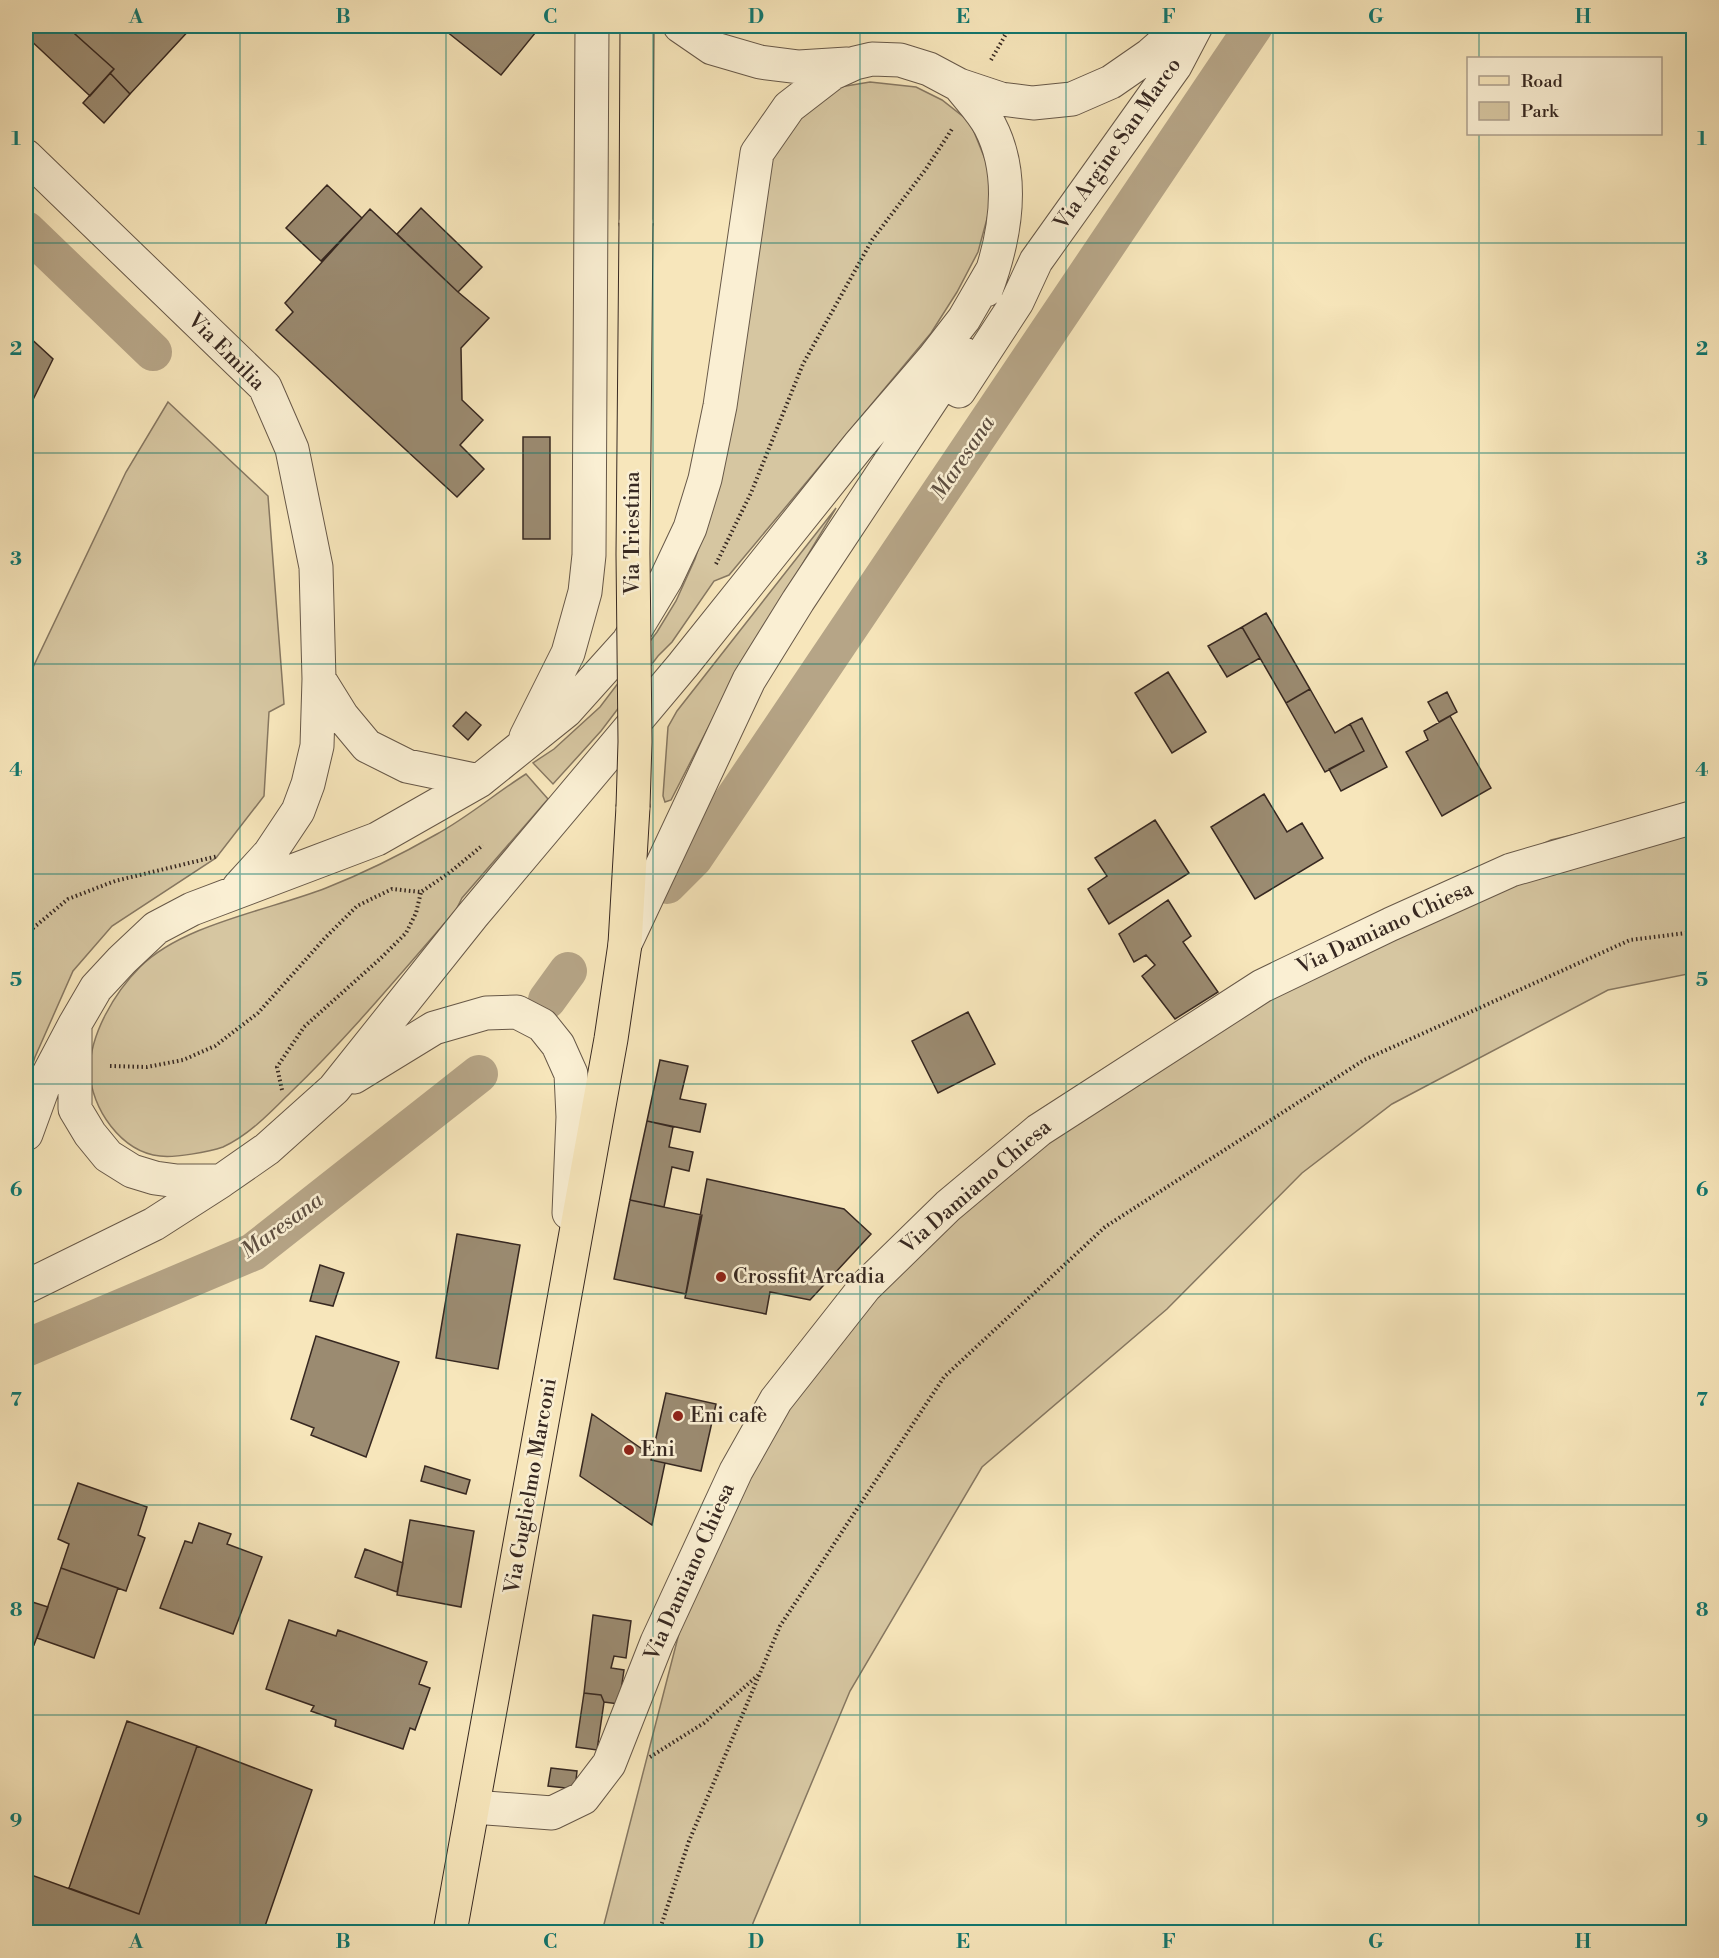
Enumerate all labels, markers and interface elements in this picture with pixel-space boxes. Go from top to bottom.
text: A [128,5,144,30]
text: B [335,5,351,30]
text: C [543,5,557,30]
text: D [748,5,764,30]
text: E [956,5,970,30]
text: F [1162,5,1176,30]
text: G [1368,5,1384,30]
text: H [1575,5,1592,30]
street label: Via Argine San Marco [1048,53,1187,236]
legend [1467,57,1662,135]
text: Road [1521,70,1564,93]
text: Park [1521,100,1560,123]
text: 1 [11,127,21,152]
text: 1 [1697,127,1707,152]
street label: Via Emilia [181,307,271,397]
text: 2 [10,337,22,362]
text: 2 [1696,337,1708,362]
water label: Maresana [925,410,1001,505]
street label: Via Triestina [620,471,646,596]
text: 3 [10,547,22,572]
text: 3 [1696,547,1708,572]
text: 4 [9,758,23,783]
text: 4 [1695,758,1709,783]
street label: Via Damiano Chiesa [1292,876,1478,981]
text: 5 [10,968,22,993]
text: 5 [1696,968,1708,993]
street label: Via Damiano Chiesa [894,1114,1057,1260]
text: 6 [10,1178,23,1203]
text: 6 [1696,1178,1709,1203]
water label: Maresana [235,1187,329,1265]
place label: Crossfit Arcadia [733,1264,885,1290]
marker: Crossfit Arcadia [714,1270,728,1284]
street label: Via Guglielmo Marconi [499,1376,563,1597]
text: 7 [10,1388,22,1413]
text: 7 [1696,1388,1708,1413]
place label: Eni cafè [690,1403,767,1429]
marker: Eni cafè [671,1409,685,1423]
place label: Eni [641,1437,675,1463]
marker: Eni [622,1443,636,1457]
street label: Via Damiano Chiesa [639,1479,741,1666]
text: 8 [10,1598,23,1623]
text: 8 [1696,1598,1709,1623]
text: 9 [10,1809,22,1834]
text: 9 [1696,1809,1708,1834]
text: A [128,1930,144,1955]
text: B [335,1930,351,1955]
text: C [543,1930,557,1955]
text: D [748,1930,764,1955]
text: E [956,1930,970,1955]
text: F [1162,1930,1176,1955]
text: G [1368,1930,1384,1955]
text: H [1575,1930,1592,1955]

